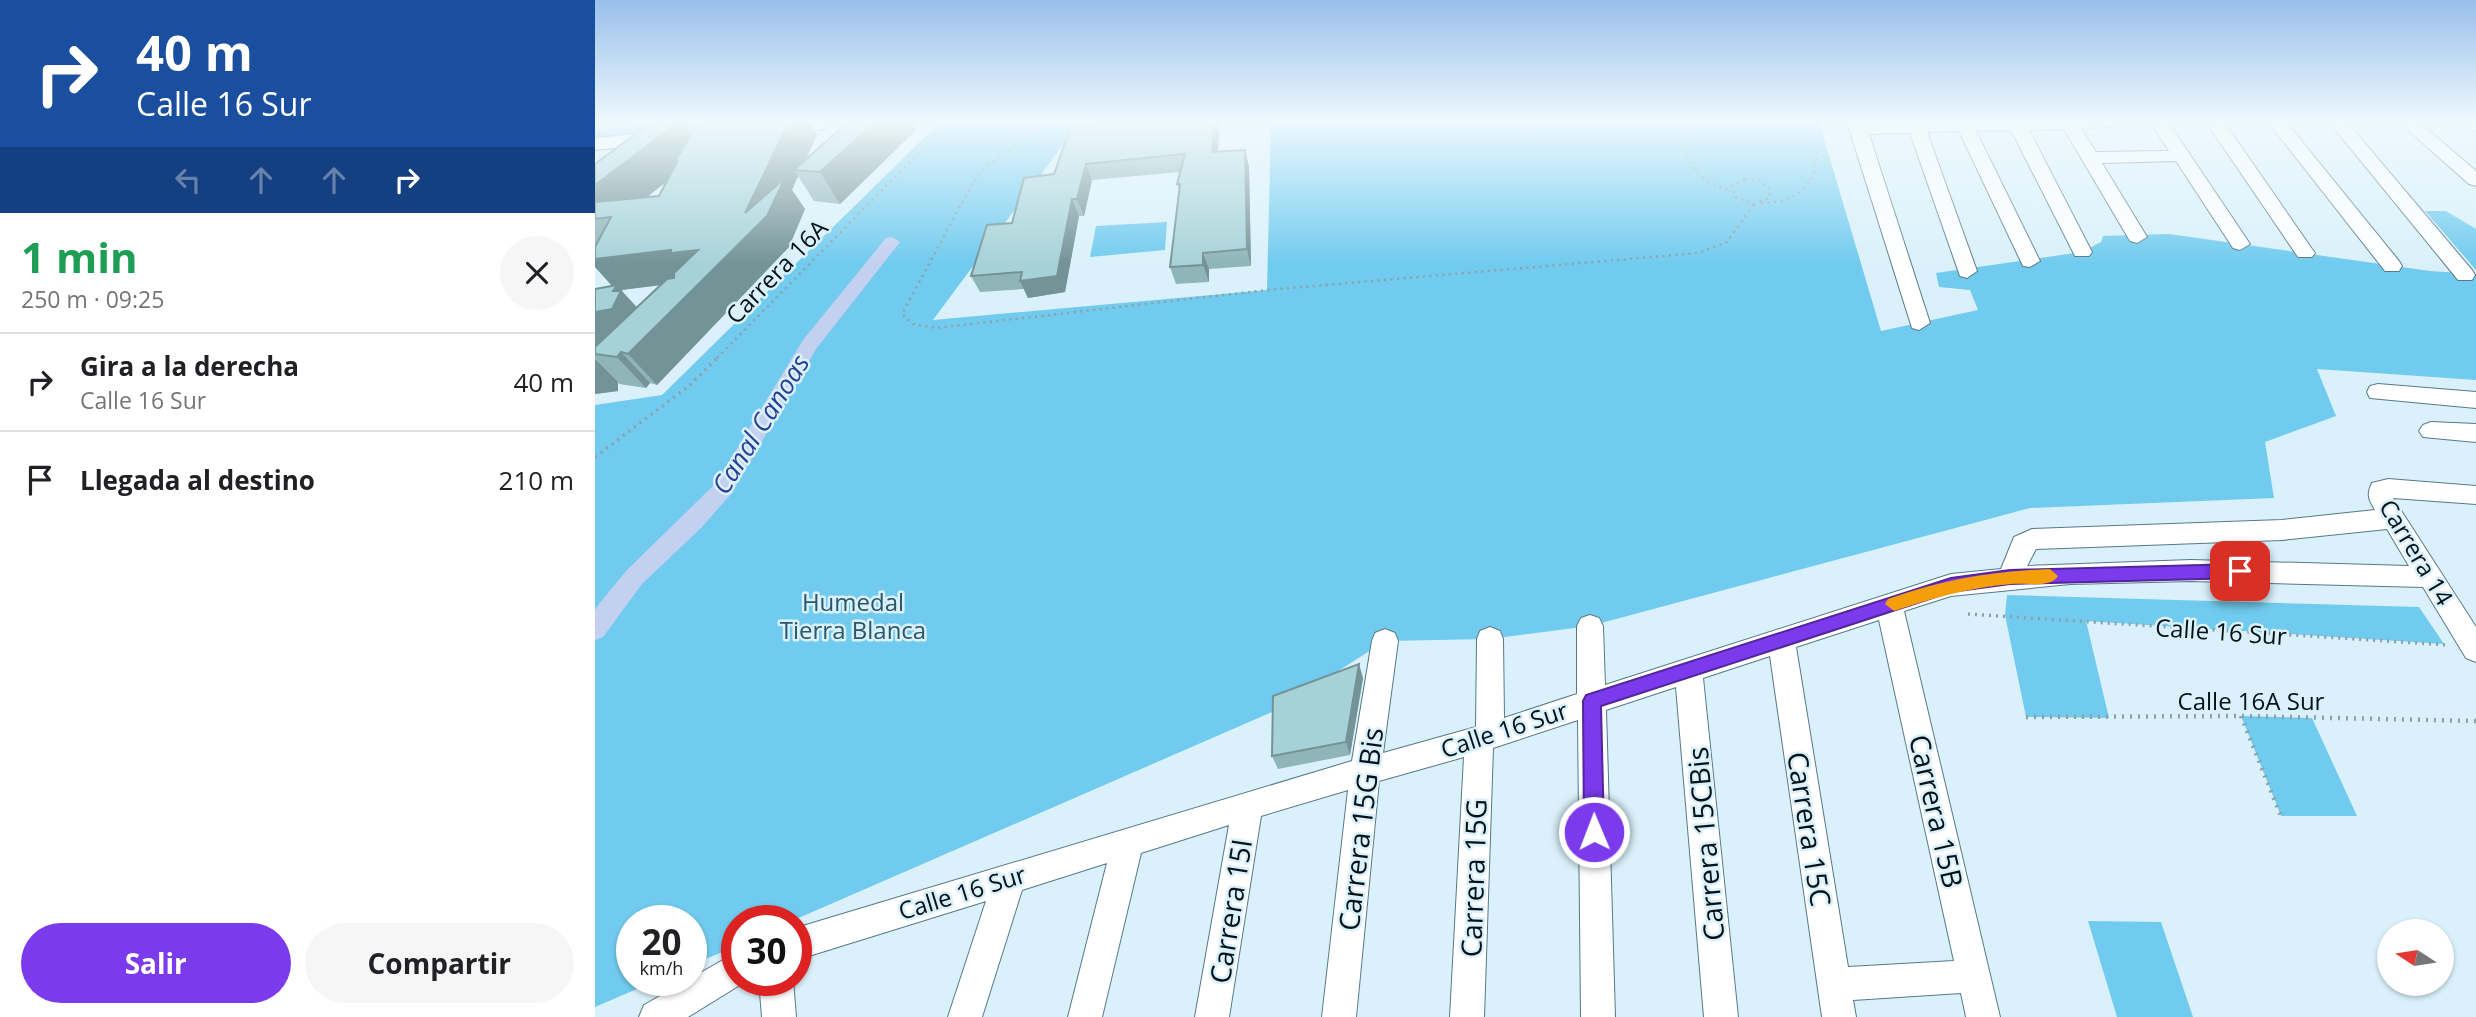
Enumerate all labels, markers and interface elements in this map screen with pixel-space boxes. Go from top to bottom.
text: 40 m [136,19,253,85]
icon: right [21,28,112,119]
text: Calle 16 Sur [136,82,312,125]
icon: left [169,161,207,199]
icon: ahead [242,161,280,199]
icon: ahead [315,161,353,199]
icon: right [388,161,426,199]
street label: Carrera 16A [718,211,835,330]
text: 1 min [21,228,138,285]
button: close [500,236,574,310]
text: 250 m · 09:25 [21,283,164,315]
water label: Canal Canoas [703,347,817,501]
text: Gira a la derecha [80,348,299,384]
icon: right [21,363,59,401]
text: 40 m [513,364,574,400]
text: Calle 16 Sur [80,384,206,416]
icon: arrive [21,461,59,499]
text: Llegada al destino [80,462,315,498]
text: 210 m [499,462,574,498]
street label: Carrera 14 [2372,493,2462,611]
pin [2210,541,2270,601]
icon: arrive [2221,552,2259,590]
park label: Humedal Tierra Blanca [780,585,926,646]
street label: Calle 16 Sur [2154,610,2288,652]
street label: Calle 16A Sur [2178,684,2325,717]
street label: Calle 16 Sur [1436,693,1572,765]
street label: Carrera 15G Bis [1329,725,1391,933]
street label: Carrera 15B [1901,731,1973,891]
street label: Carrera 15CBis [1678,746,1732,942]
street label: Carrera 15C [1779,749,1841,909]
position arrow [1557,795,1631,869]
street label: Carrera 15G [1451,798,1495,958]
street label: Carrera 15I [1200,836,1260,986]
street label: Calle 16 Sur [894,857,1030,927]
speed limit sign: 30 [721,905,812,996]
text: 20 [641,918,682,965]
north arrow [2377,919,2453,996]
map controls [2377,919,2454,996]
button: Salir [21,923,291,1003]
button: Compartir [305,923,574,1003]
text: km/h [640,956,683,980]

